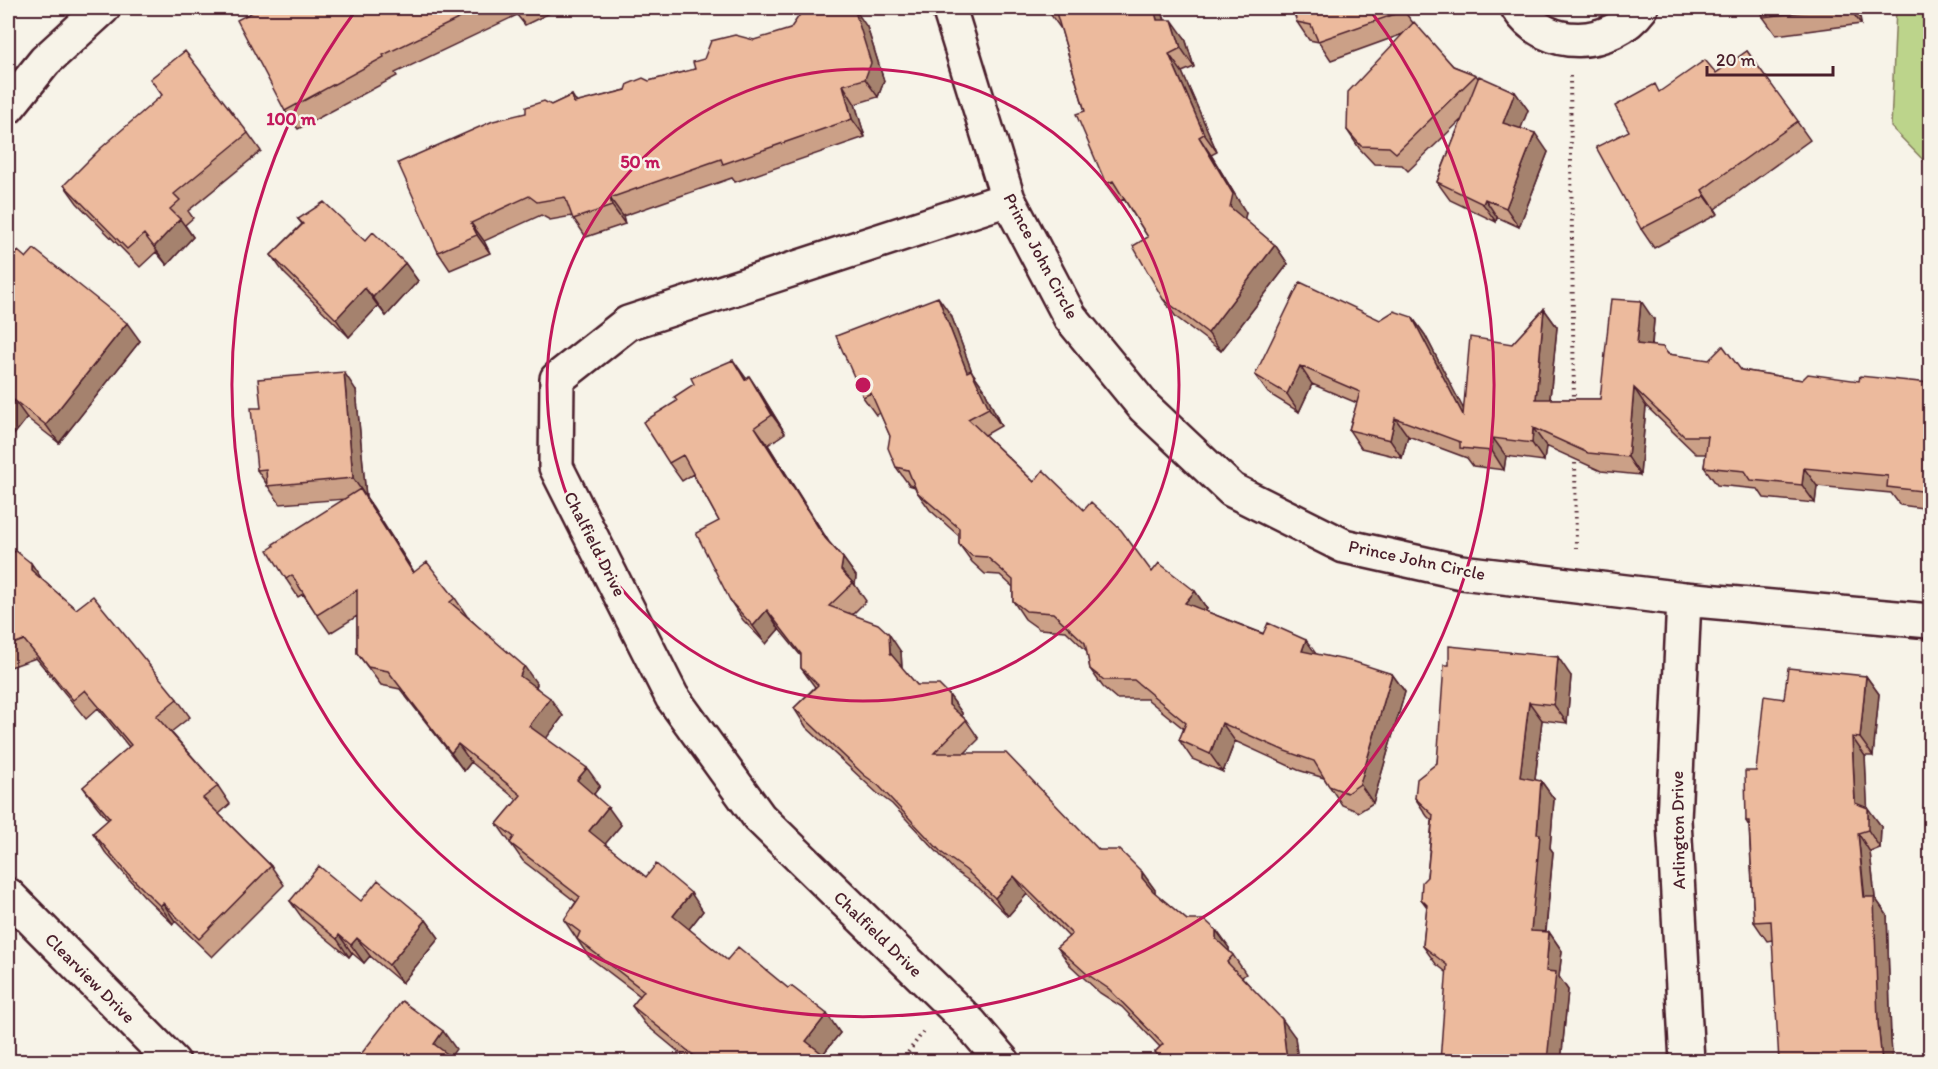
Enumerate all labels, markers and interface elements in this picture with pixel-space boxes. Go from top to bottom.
scale bar [1707,39,1833,77]
text: 20 m [1716,49,1756,71]
text: 100 m [266,108,317,130]
text: 50 m [620,151,661,173]
street label: Prince John Circle [999,189,1083,323]
centre of rings [853,375,873,395]
street label: Chalfield Drive [559,488,631,600]
street label: Prince John Circle [1347,535,1487,585]
street label: Arlington Drive [1666,771,1690,889]
street label: Chalfield Drive [829,886,927,982]
street label: Clearview Drive [40,928,140,1028]

